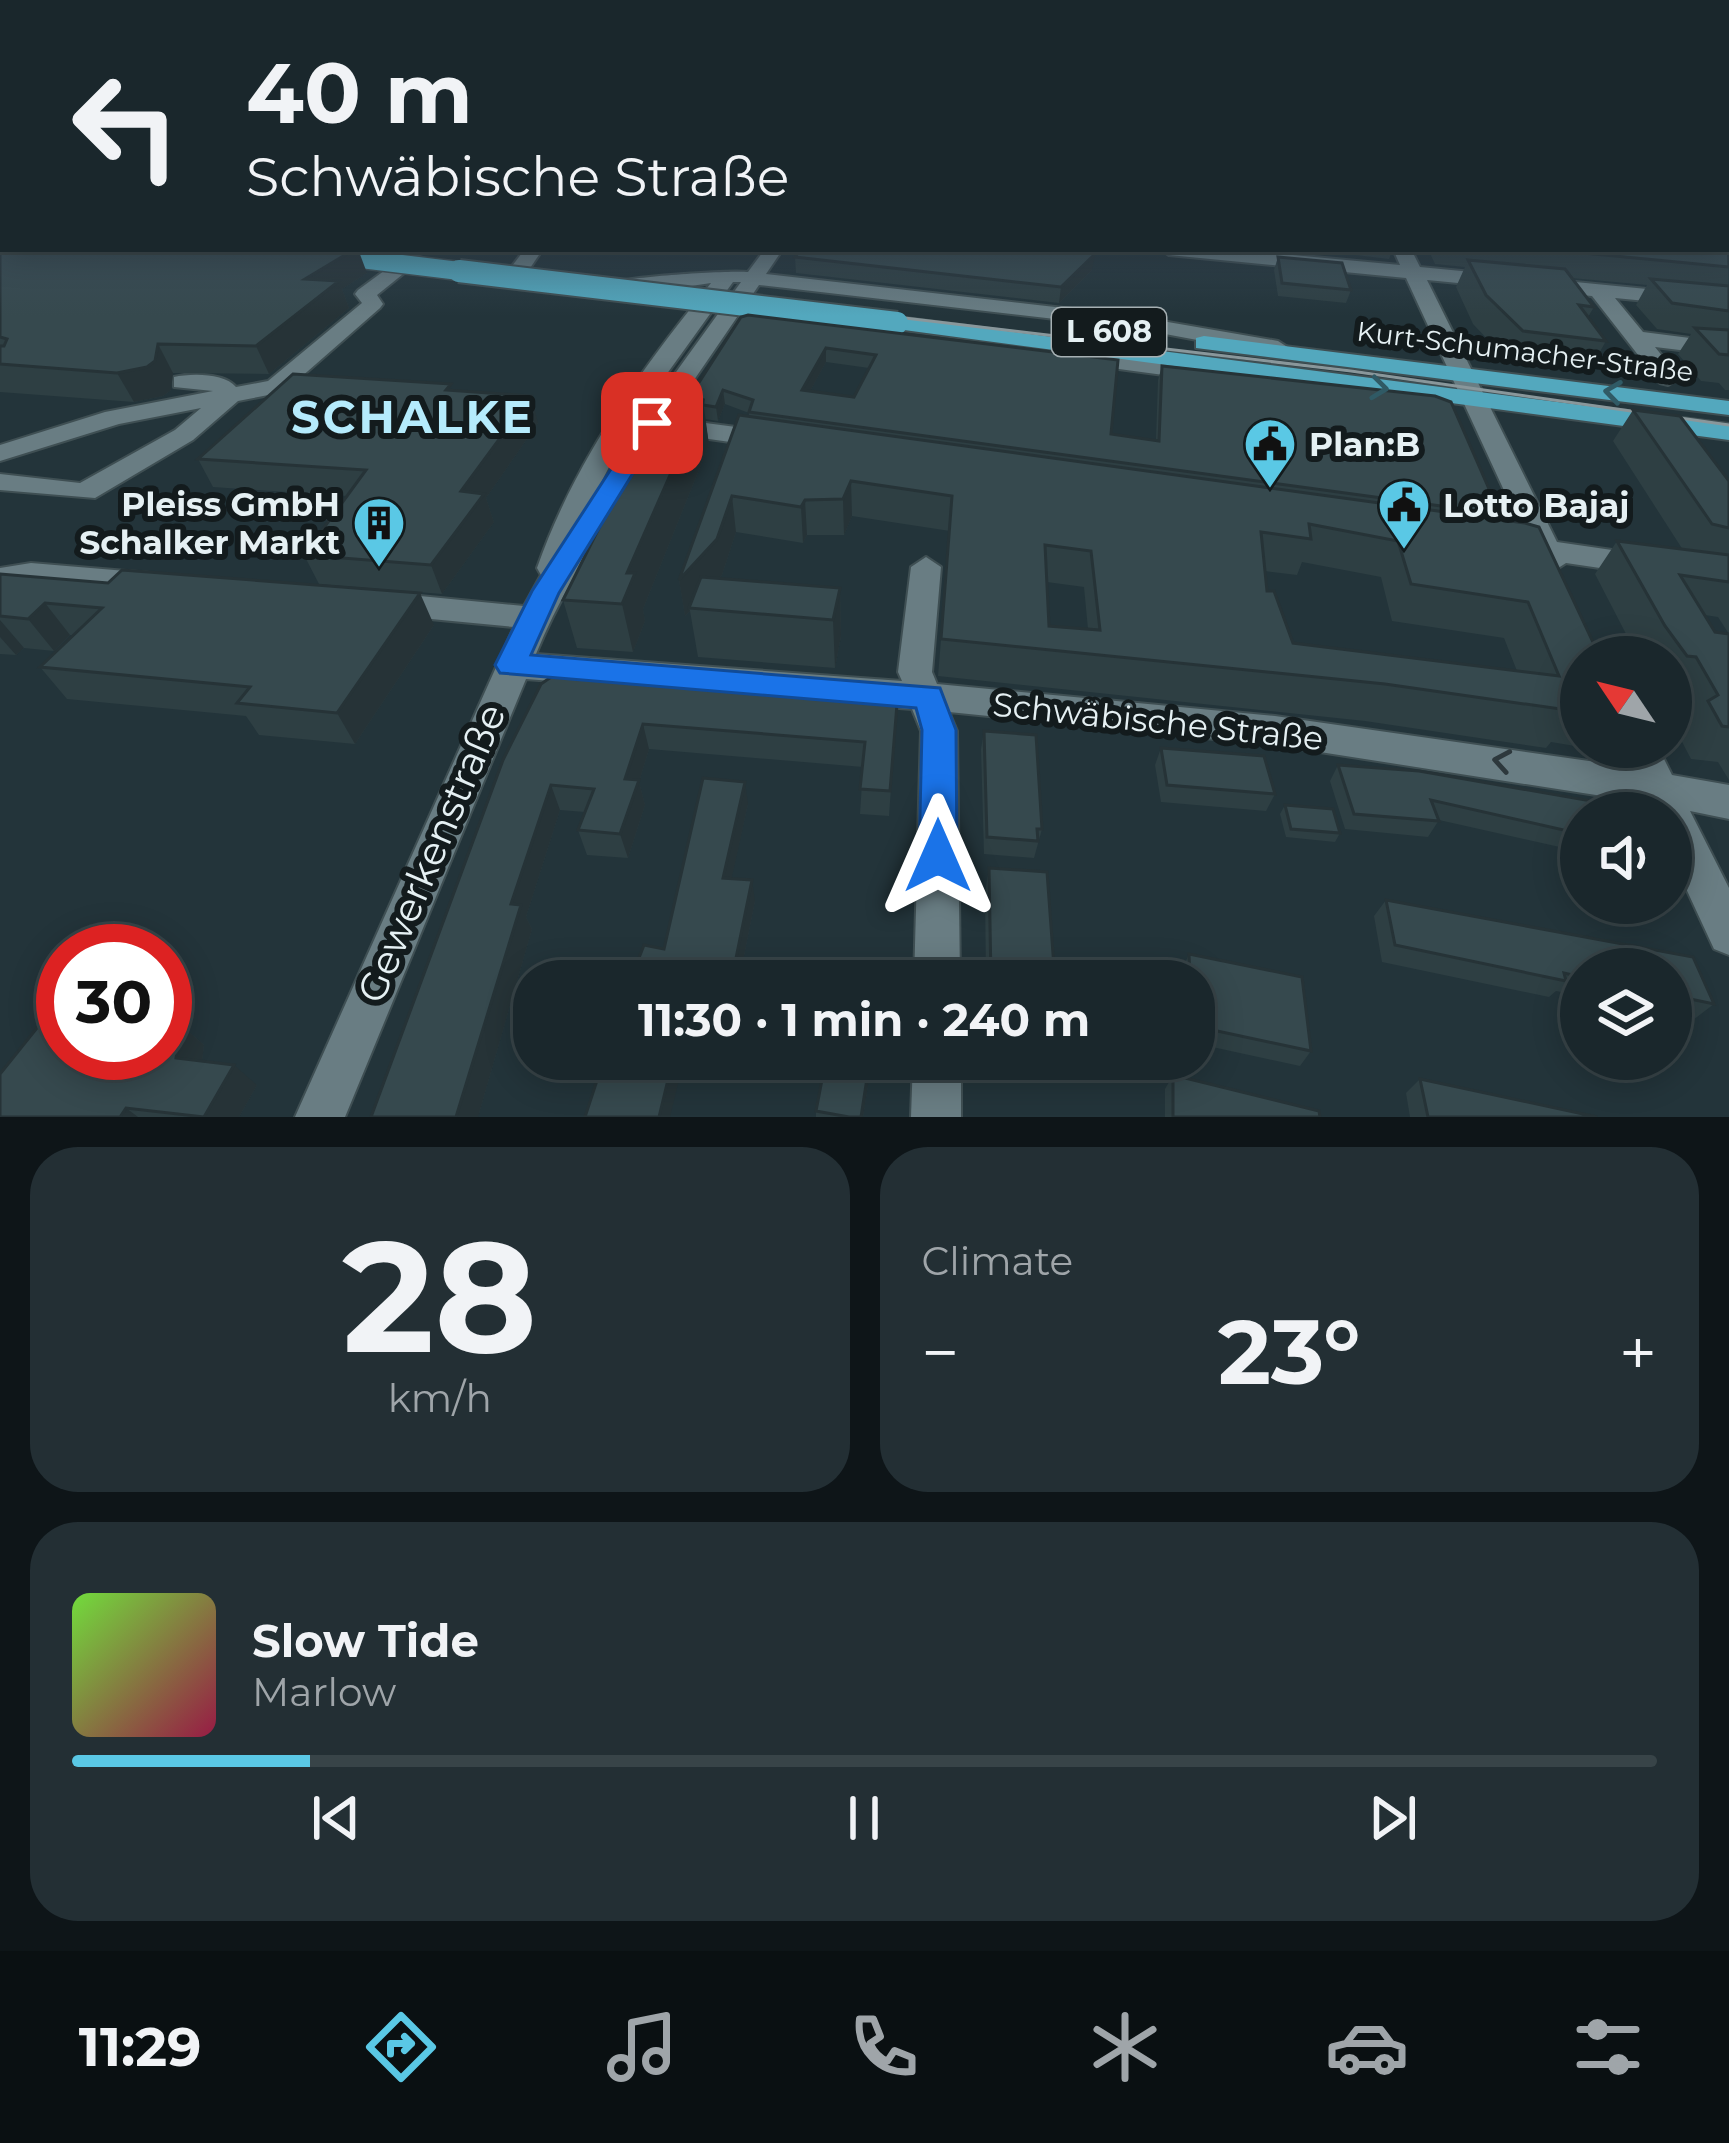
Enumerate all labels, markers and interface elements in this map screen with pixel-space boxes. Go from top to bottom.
text: 40 m [246,42,473,144]
icon: left [48,48,204,204]
text: Schwäbische Straße [246,144,789,210]
road number: L 608 [1052,308,1166,356]
street label: Kurt-Schumacher-Straße [1355,314,1695,389]
pin [601,372,703,474]
one-way arrow [1370,374,1389,400]
one-way arrow [1603,380,1623,406]
district label: SCHALKE [291,389,535,444]
icon: arrive [619,390,685,456]
public building icon: Plan:B [1242,416,1298,490]
place label: Plan:B [1309,424,1420,464]
public building icon: Lotto Bajaj [1376,477,1432,551]
place label: Pleiss GmbH Schalker Markt [79,484,340,562]
place label: Lotto Bajaj [1443,485,1629,525]
building icon: Pleiss GmbH Schalker Markt [351,495,407,569]
north arrow [1560,636,1692,768]
map controls [1560,636,1692,1080]
street label: Schwäbische Straße [991,684,1325,758]
street label: Gewerkenstraße [346,696,516,1010]
one-way arrow [1493,749,1513,774]
button: sound [1560,792,1692,924]
position arrow [875,793,1001,919]
speed limit sign: 30 [36,924,192,1080]
button: layers [1560,948,1692,1080]
text: 11:30 · 1 min · 240 m [638,992,1090,1047]
text: 28 [342,1201,537,1391]
text: Climate [922,1237,1073,1285]
text: 23° [1218,1297,1361,1407]
text: − [922,1312,959,1393]
text: + [1619,1312,1657,1393]
text: km/h [388,1374,492,1422]
text: Slow Tide [252,1613,479,1668]
text: Marlow [252,1668,396,1716]
icon: previous [303,1785,369,1851]
icon: pause [831,1785,897,1851]
icon: next [1360,1785,1426,1851]
icon: directions [359,2005,443,2089]
icon: music [600,2005,684,2089]
icon: phone [842,2005,926,2089]
icon: climate [1083,2005,1167,2089]
icon: car [1325,2005,1409,2089]
icon: filters [1566,2005,1650,2089]
text: 11:29 [79,2014,201,2080]

